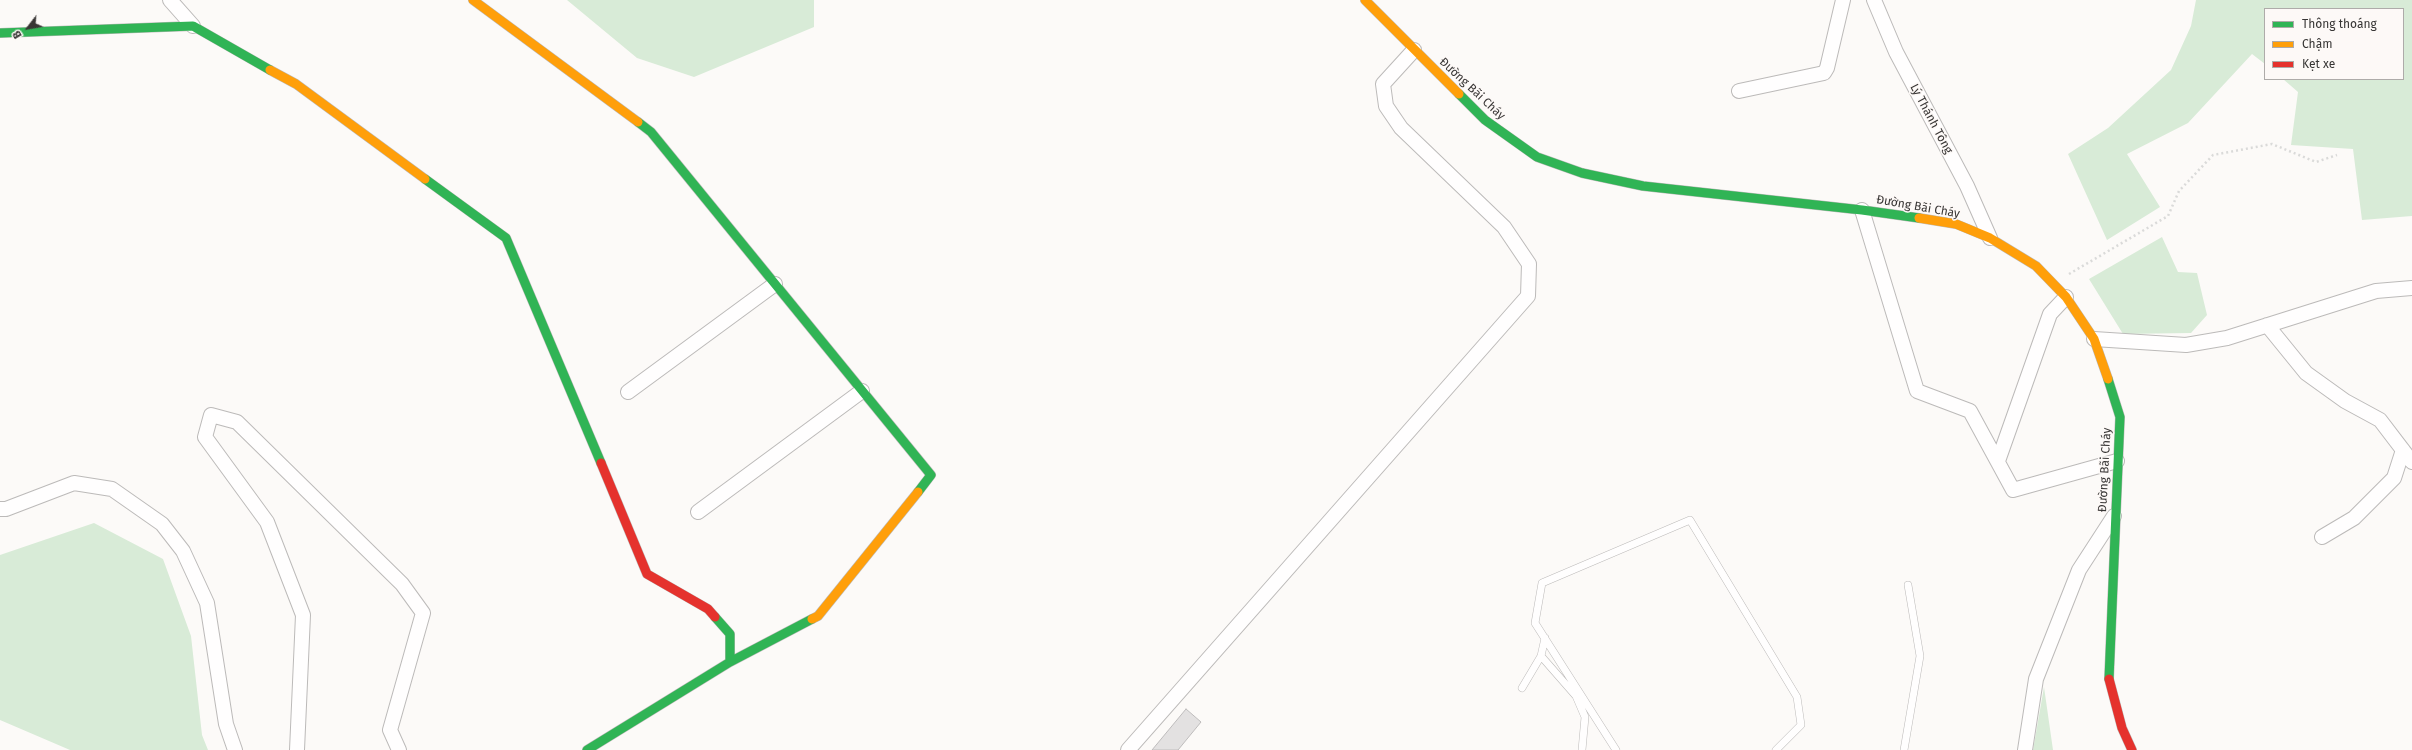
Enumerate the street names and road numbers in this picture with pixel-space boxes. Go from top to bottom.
street label: Đường Bãi Cháy [1436,55,1508,123]
street label: Lý Thánh Tông [1907,82,1955,156]
street label: Đường Bãi Cháy [1875,193,1961,221]
street label: Đường Bãi Cháy [2096,427,2114,513]

